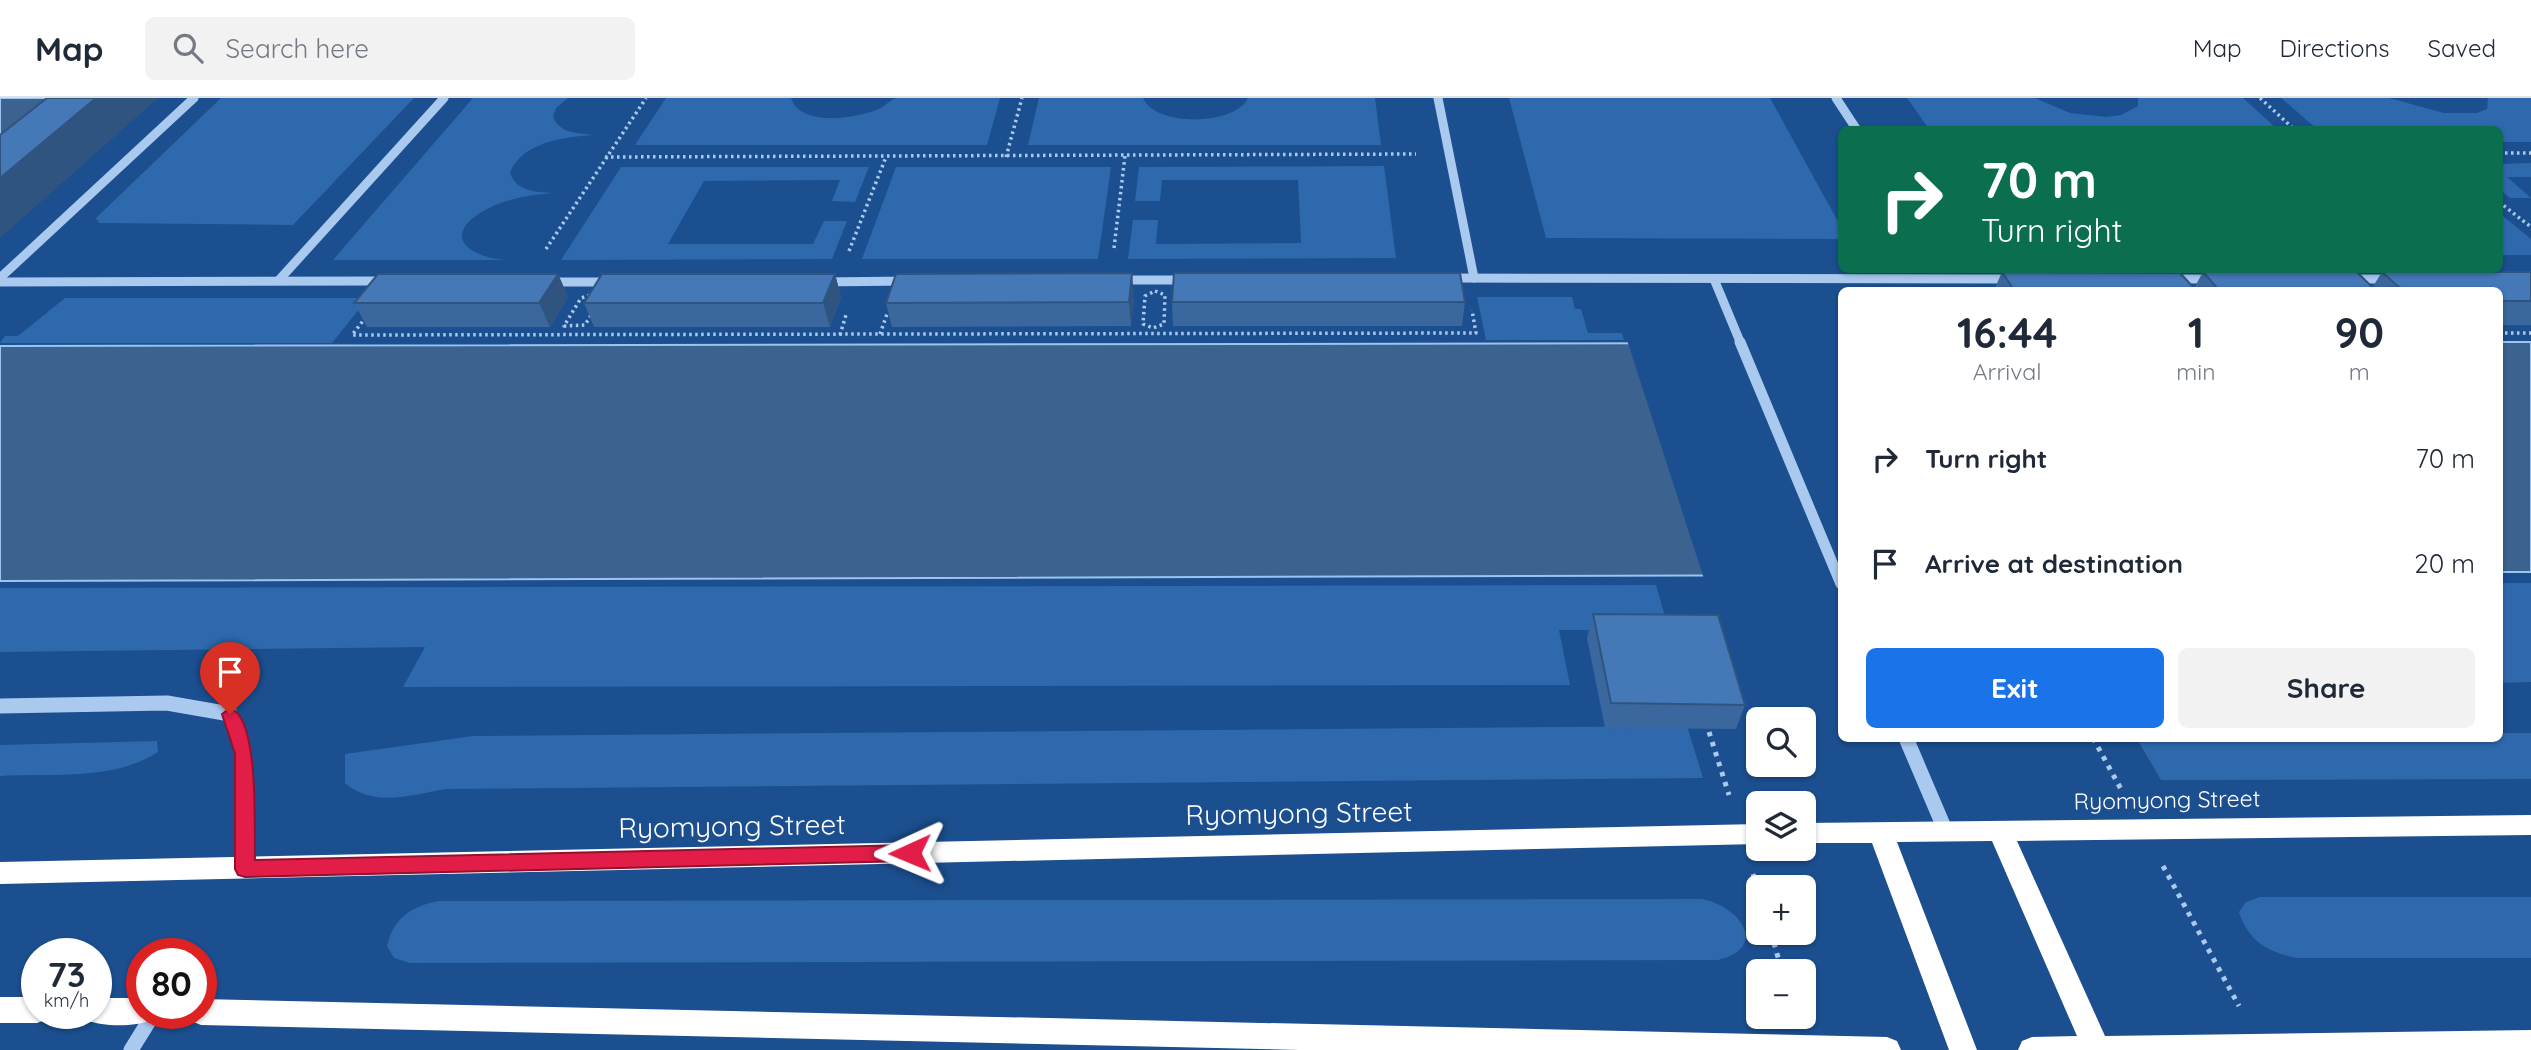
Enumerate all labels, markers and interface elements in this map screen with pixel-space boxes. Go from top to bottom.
search box [145,17,635,80]
text: Map [35,28,103,69]
icon: search [169,29,207,67]
text: Search here [225,32,369,65]
text: Map [2193,33,2242,63]
text: Directions [2280,33,2390,63]
text: Saved [2428,33,2496,63]
text: 70 m [1981,149,2097,210]
icon: right [1866,154,1957,245]
text: Turn right [1981,210,2122,250]
text: 16:44 [1957,306,2057,359]
text: 1 [2188,306,2204,359]
text: 90 [2334,306,2384,359]
text: Arrival [1973,357,2042,386]
text: min [2176,357,2215,386]
text: m [2349,357,2370,386]
icon: right [1866,440,1904,478]
text: Turn right [1925,442,2047,475]
text: 70 m [2415,442,2475,475]
icon: arrive [1866,545,1904,583]
text: Arrive at destination [1925,547,2183,580]
text: 20 m [2414,547,2475,580]
pin [200,642,260,714]
button: Exit [1866,648,2164,728]
button: Share [2178,648,2475,728]
icon: arrive [211,653,249,691]
map controls [1746,707,1816,1029]
button: search [1746,707,1816,777]
street label: Ryomyong Street [2073,783,2261,816]
button: layers [1746,791,1816,861]
street label: Ryomyong Street [1185,793,1413,832]
street label: Ryomyong Street [618,806,846,845]
position arrow [873,816,947,890]
button: + [1746,875,1816,945]
speed limit sign: 80 [126,938,217,1029]
text: 73 [47,952,86,996]
button: − [1746,959,1816,1029]
text: km/h [44,989,89,1012]

